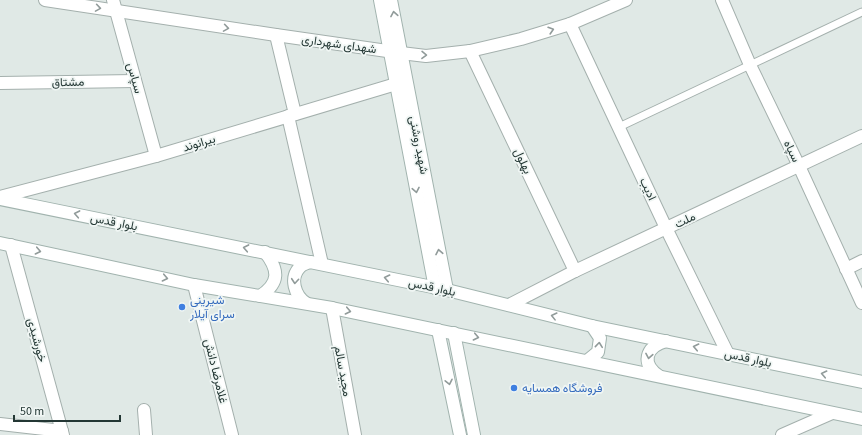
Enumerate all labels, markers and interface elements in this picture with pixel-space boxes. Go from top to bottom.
one-way arrow [94,3,101,12]
one-way arrow [390,11,398,17]
one-way arrow [223,23,229,32]
one-way arrow [547,26,554,35]
street label: شهدای شهرداری [300,31,378,58]
one-way arrow [421,51,427,59]
street label: سپاس [122,61,147,95]
street label: مشتاق [52,74,84,91]
street label: شهید روشنی [405,114,432,176]
street label: بیرانوند [181,130,218,156]
street label: سپاه [779,137,804,165]
street label: بهلول [509,146,536,177]
street label: ادیب [635,175,660,203]
one-way arrow [411,187,420,193]
street label: ملت [672,208,698,233]
street label: بلوار قدس [89,210,139,235]
one-way arrow [74,211,80,219]
one-way arrow [243,245,249,253]
one-way arrow [35,247,41,255]
one-way arrow [436,249,444,255]
one-way arrow [162,274,168,282]
one-way arrow [383,274,390,282]
street label: بلوار قدس [407,274,457,301]
one-way arrow [291,277,300,284]
place label: شیرینی سرای آیلار [189,292,235,323]
marker: شیرینی سرای آیلار [177,302,187,312]
one-way arrow [345,307,352,315]
one-way arrow [551,312,558,321]
street label: خورشیدی [22,316,51,364]
one-way arrow [473,333,479,341]
street label: غلامرضا دانش [199,337,232,405]
one-way arrow [594,342,603,348]
street label: مجید سالم [330,344,355,398]
one-way arrow [693,344,700,352]
street label: بلوار قدس [723,345,773,372]
one-way arrow [645,353,654,360]
one-way arrow [821,370,827,378]
one-way arrow [444,378,452,385]
place label: فروشگاه همسایه [522,380,602,397]
marker: فروشگاه همسایه [509,383,519,393]
scale bar [14,397,120,423]
text: 50 m [20,403,44,420]

